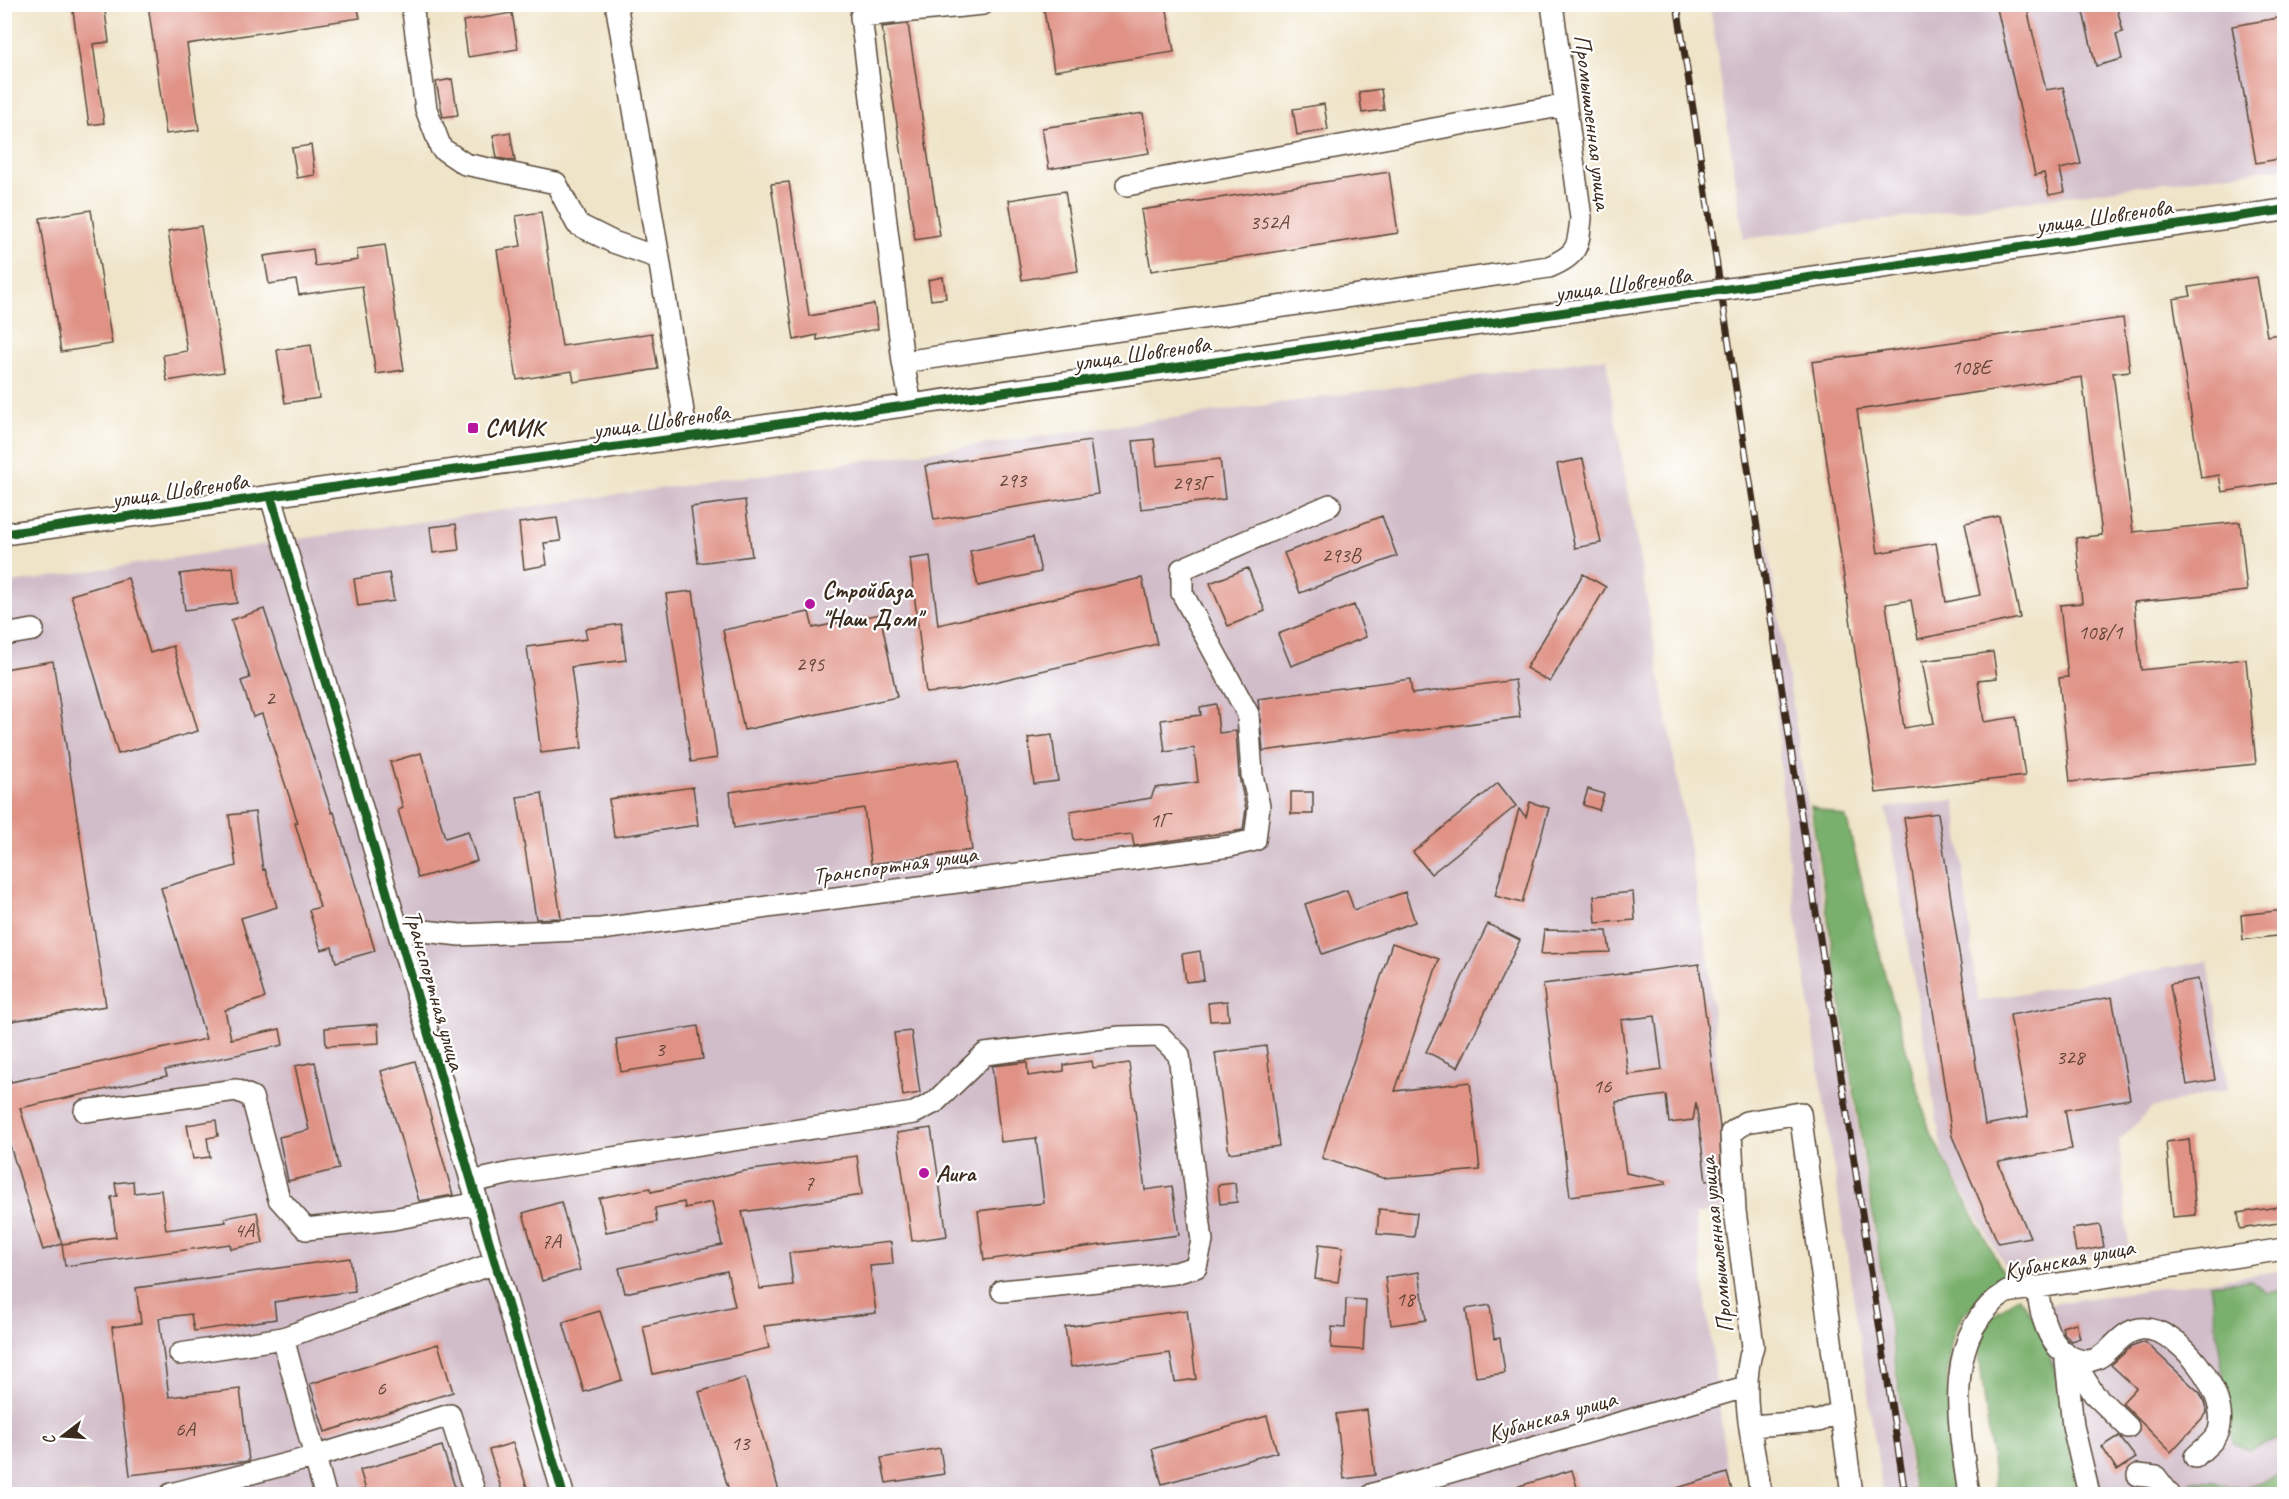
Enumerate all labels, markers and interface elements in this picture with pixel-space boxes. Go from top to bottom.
street label: Промышленная улица [1567,33,1619,214]
street label: улица Шовгенова [2032,191,2176,241]
house number: 352А [1250,209,1290,235]
street label: улица Шовгенова [1551,259,1695,309]
street label: улица Шовгенова [1070,328,1214,378]
house number: 108Е [1951,354,1993,380]
street label: улица Шовгенова [589,396,733,446]
place label: СМИК [485,413,548,443]
marker: СМИК [466,421,480,435]
street label: улица Шовгенова [108,465,252,515]
house number: 293 [998,467,1028,493]
house number: 293Г [1172,470,1214,496]
house number: 293В [1321,542,1363,568]
place label: Стройбаза "Наш Дом" [822,575,927,633]
marker: Стройбаза "Наш Дом" [803,597,817,611]
house number: 108/1 [2078,619,2124,645]
house number: 295 [796,651,826,677]
house number: 2 [265,685,276,711]
house number: 1Г [1149,807,1173,833]
street label: Транспортная улица [811,838,981,891]
street label: Транспортная улица [398,906,473,1075]
house number: 3 [655,1036,666,1062]
house number: 328 [2056,1044,2087,1070]
house number: 16 [1593,1073,1612,1099]
street label: Промышленная улица [1692,1154,1740,1334]
place label: Aura [936,1158,978,1188]
marker: Aura [917,1166,931,1180]
house number: 7 [804,1170,815,1196]
house number: 4А [234,1217,255,1243]
house number: 7А [541,1228,562,1254]
street label: Кубанская улица [2001,1231,2138,1286]
house number: 18 [1396,1286,1417,1312]
house number: 6 [376,1375,386,1401]
street label: Кубанская улица [1484,1383,1621,1449]
north arrow [33,1406,93,1466]
house number: 6А [175,1416,196,1442]
house number: 13 [731,1430,751,1456]
text: С [38,1431,60,1447]

